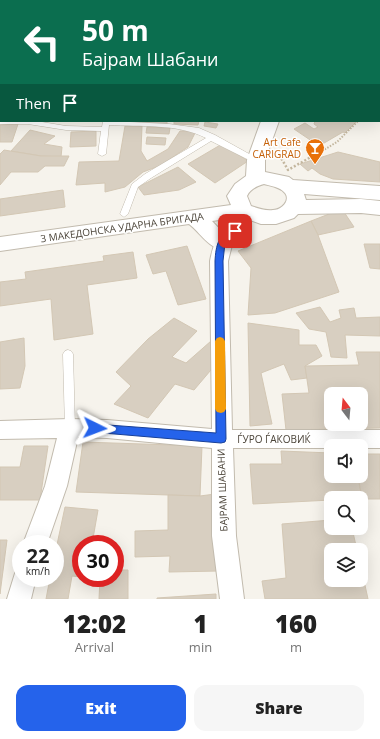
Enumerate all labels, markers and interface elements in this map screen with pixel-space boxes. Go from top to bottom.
text: 50 m [82,11,149,49]
icon: left [16,16,68,68]
text: Бајрам Шабани [82,47,219,71]
icon: arrive [59,92,81,114]
text: Then [16,93,51,113]
place label: Art Cafe CARIGRAD [252,135,301,161]
bar icon: Art Cafe CARIGRAD [304,137,326,165]
street label: 3 МАКЕДОНСКА УДАРНА БРИГАДА [39,209,205,245]
pin [218,214,252,248]
icon: arrive [224,220,246,242]
north arrow [324,387,368,431]
map controls [324,387,368,587]
position arrow [74,407,116,449]
street label: ЃУРО ЃАКОВИЌ [237,432,312,446]
button: sound [324,439,368,483]
street label: БАЈРАМ ШАБАНИ [214,448,230,532]
button: search [324,491,368,535]
speed limit sign: 30 [72,535,124,587]
text: 22 [27,542,49,569]
button: layers [324,543,368,587]
text: km/h [26,564,50,578]
text: 12:02 [63,607,126,640]
text: 1 [193,607,208,640]
text: 160 [275,607,317,640]
text: Arrival [75,638,114,656]
text: min [189,638,212,656]
text: m [290,638,302,656]
button: Exit [16,685,186,731]
button: Share [194,685,364,731]

